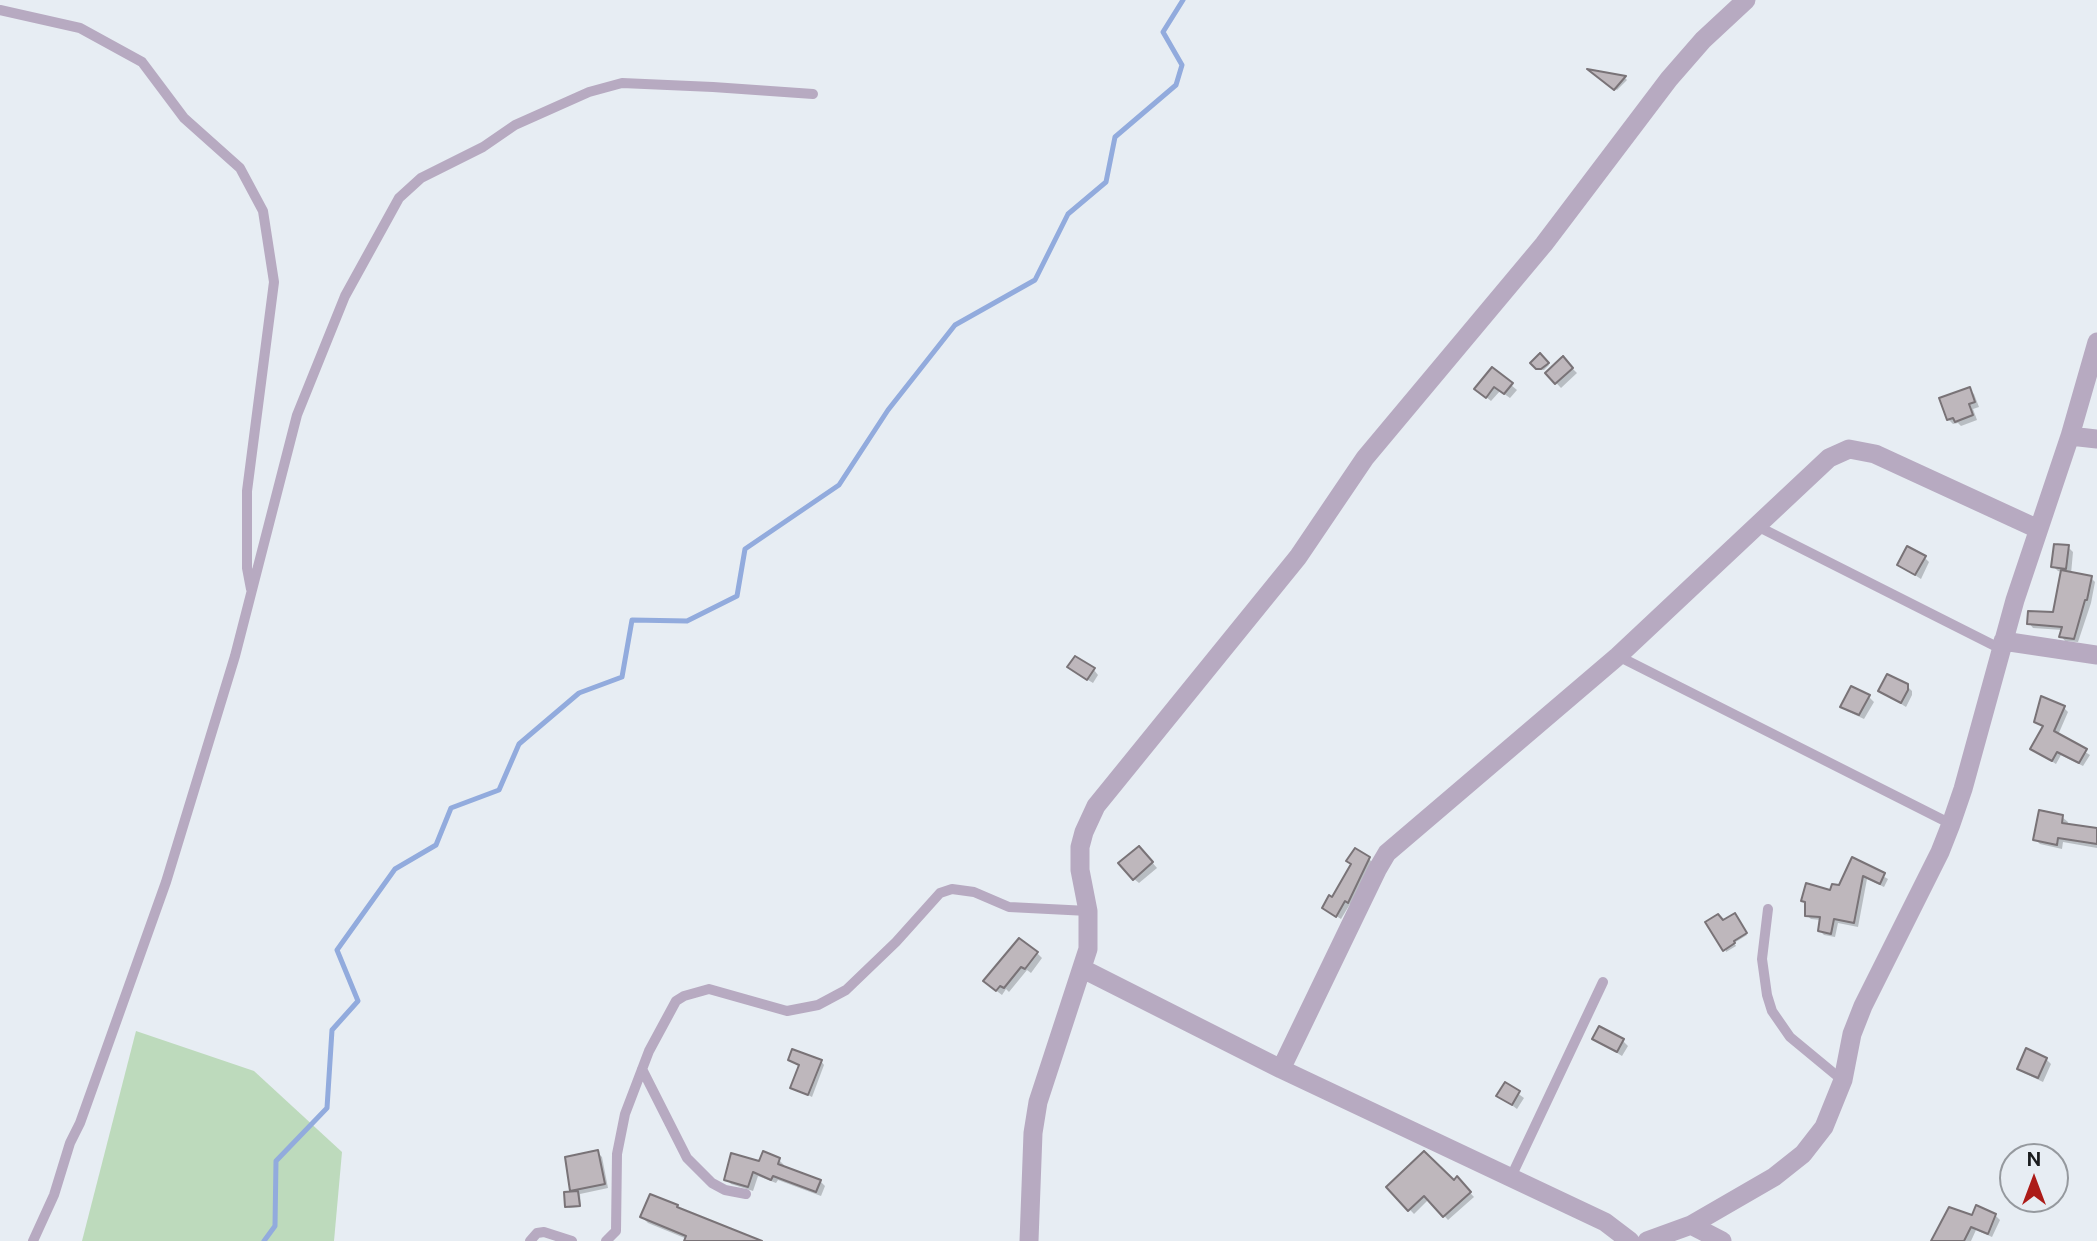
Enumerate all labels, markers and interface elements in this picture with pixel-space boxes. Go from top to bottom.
north arrow [1999,1143,2069,1213]
text: N [2027,1148,2041,1170]

